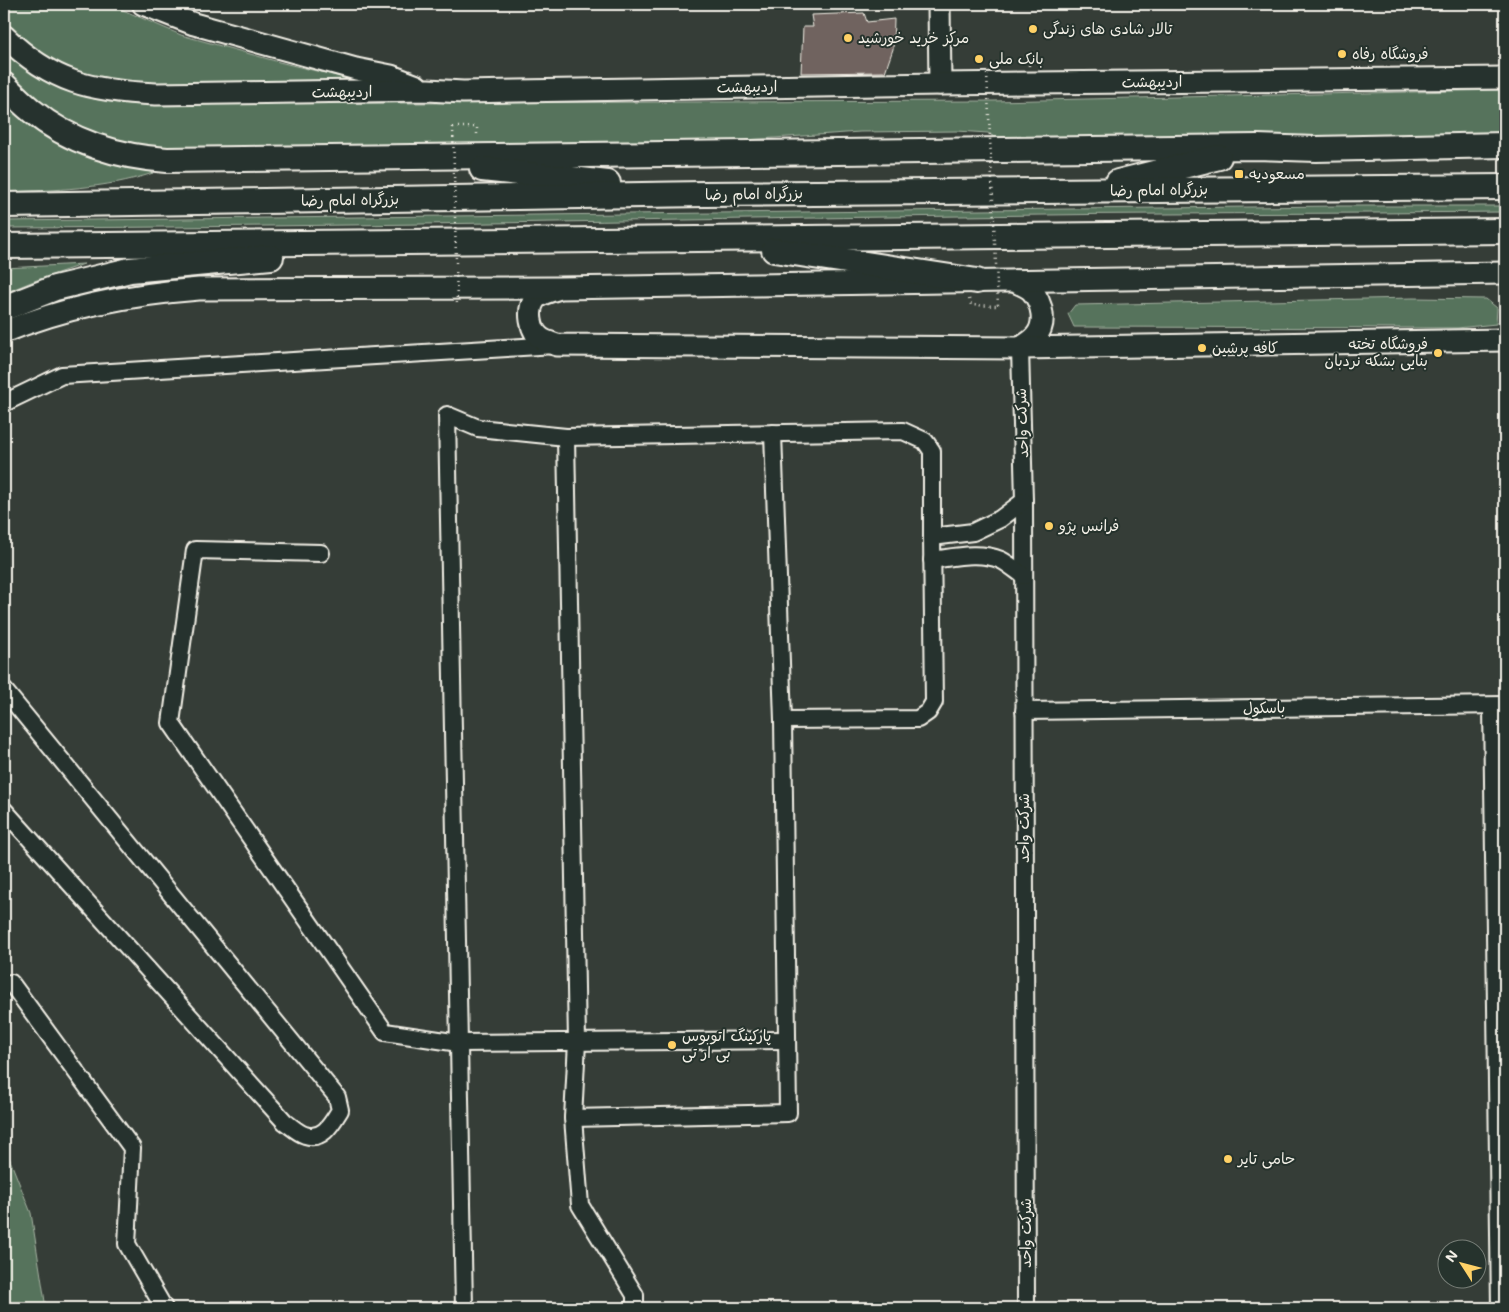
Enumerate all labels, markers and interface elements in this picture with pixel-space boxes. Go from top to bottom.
place label: تالار شادی های زندگی [1043,18,1173,39]
marker: تالار شادی های زندگی [1027,23,1039,35]
place label: مرکز خرید خورشید [858,27,969,47]
marker: مرکز خرید خورشید [842,32,854,44]
place label: فروشگاه رفاه [1352,43,1428,63]
place label: بانک ملی [989,48,1044,69]
marker: فروشگاه رفاه [1336,48,1348,60]
marker: بانک ملی [973,53,985,65]
street label: اردیبهشت [1121,70,1183,92]
street label: اردیبهشت [716,75,778,97]
street label: اردیبهشت [311,80,373,102]
place label: مسعودیه [1249,163,1305,184]
marker: مسعودیه [1233,168,1245,180]
street label: بزرگراه امام رضا [1110,178,1208,202]
street label: بزرگراه امام رضا [705,182,803,206]
street label: بزرگراه امام رضا [301,188,399,212]
place label: فروشگاه تخته بنایی بشکه نردبان [1325,333,1428,371]
place label: کافه پرشین [1212,337,1278,358]
marker: کافه پرشین [1196,342,1208,354]
marker: فروشگاه تخته بنایی بشکه نردبان [1432,347,1444,359]
street label: شرکت واحد [1010,388,1032,458]
place label: فرانس پژو [1058,515,1119,536]
marker: فرانس پژو [1043,520,1055,532]
street label: باسکول [1243,697,1285,717]
street label: شرکت واحد [1013,793,1033,863]
place label: پارکینگ اتوبوس بی ار تی [682,1025,771,1063]
marker: پارکینگ اتوبوس بی ار تی [666,1039,678,1051]
place label: حامی تایر [1236,1148,1295,1169]
marker: حامی تایر [1222,1153,1234,1165]
street label: شرکت واحد [1015,1198,1035,1268]
north arrow [1436,1240,1486,1290]
text: N [1440,1246,1462,1266]

